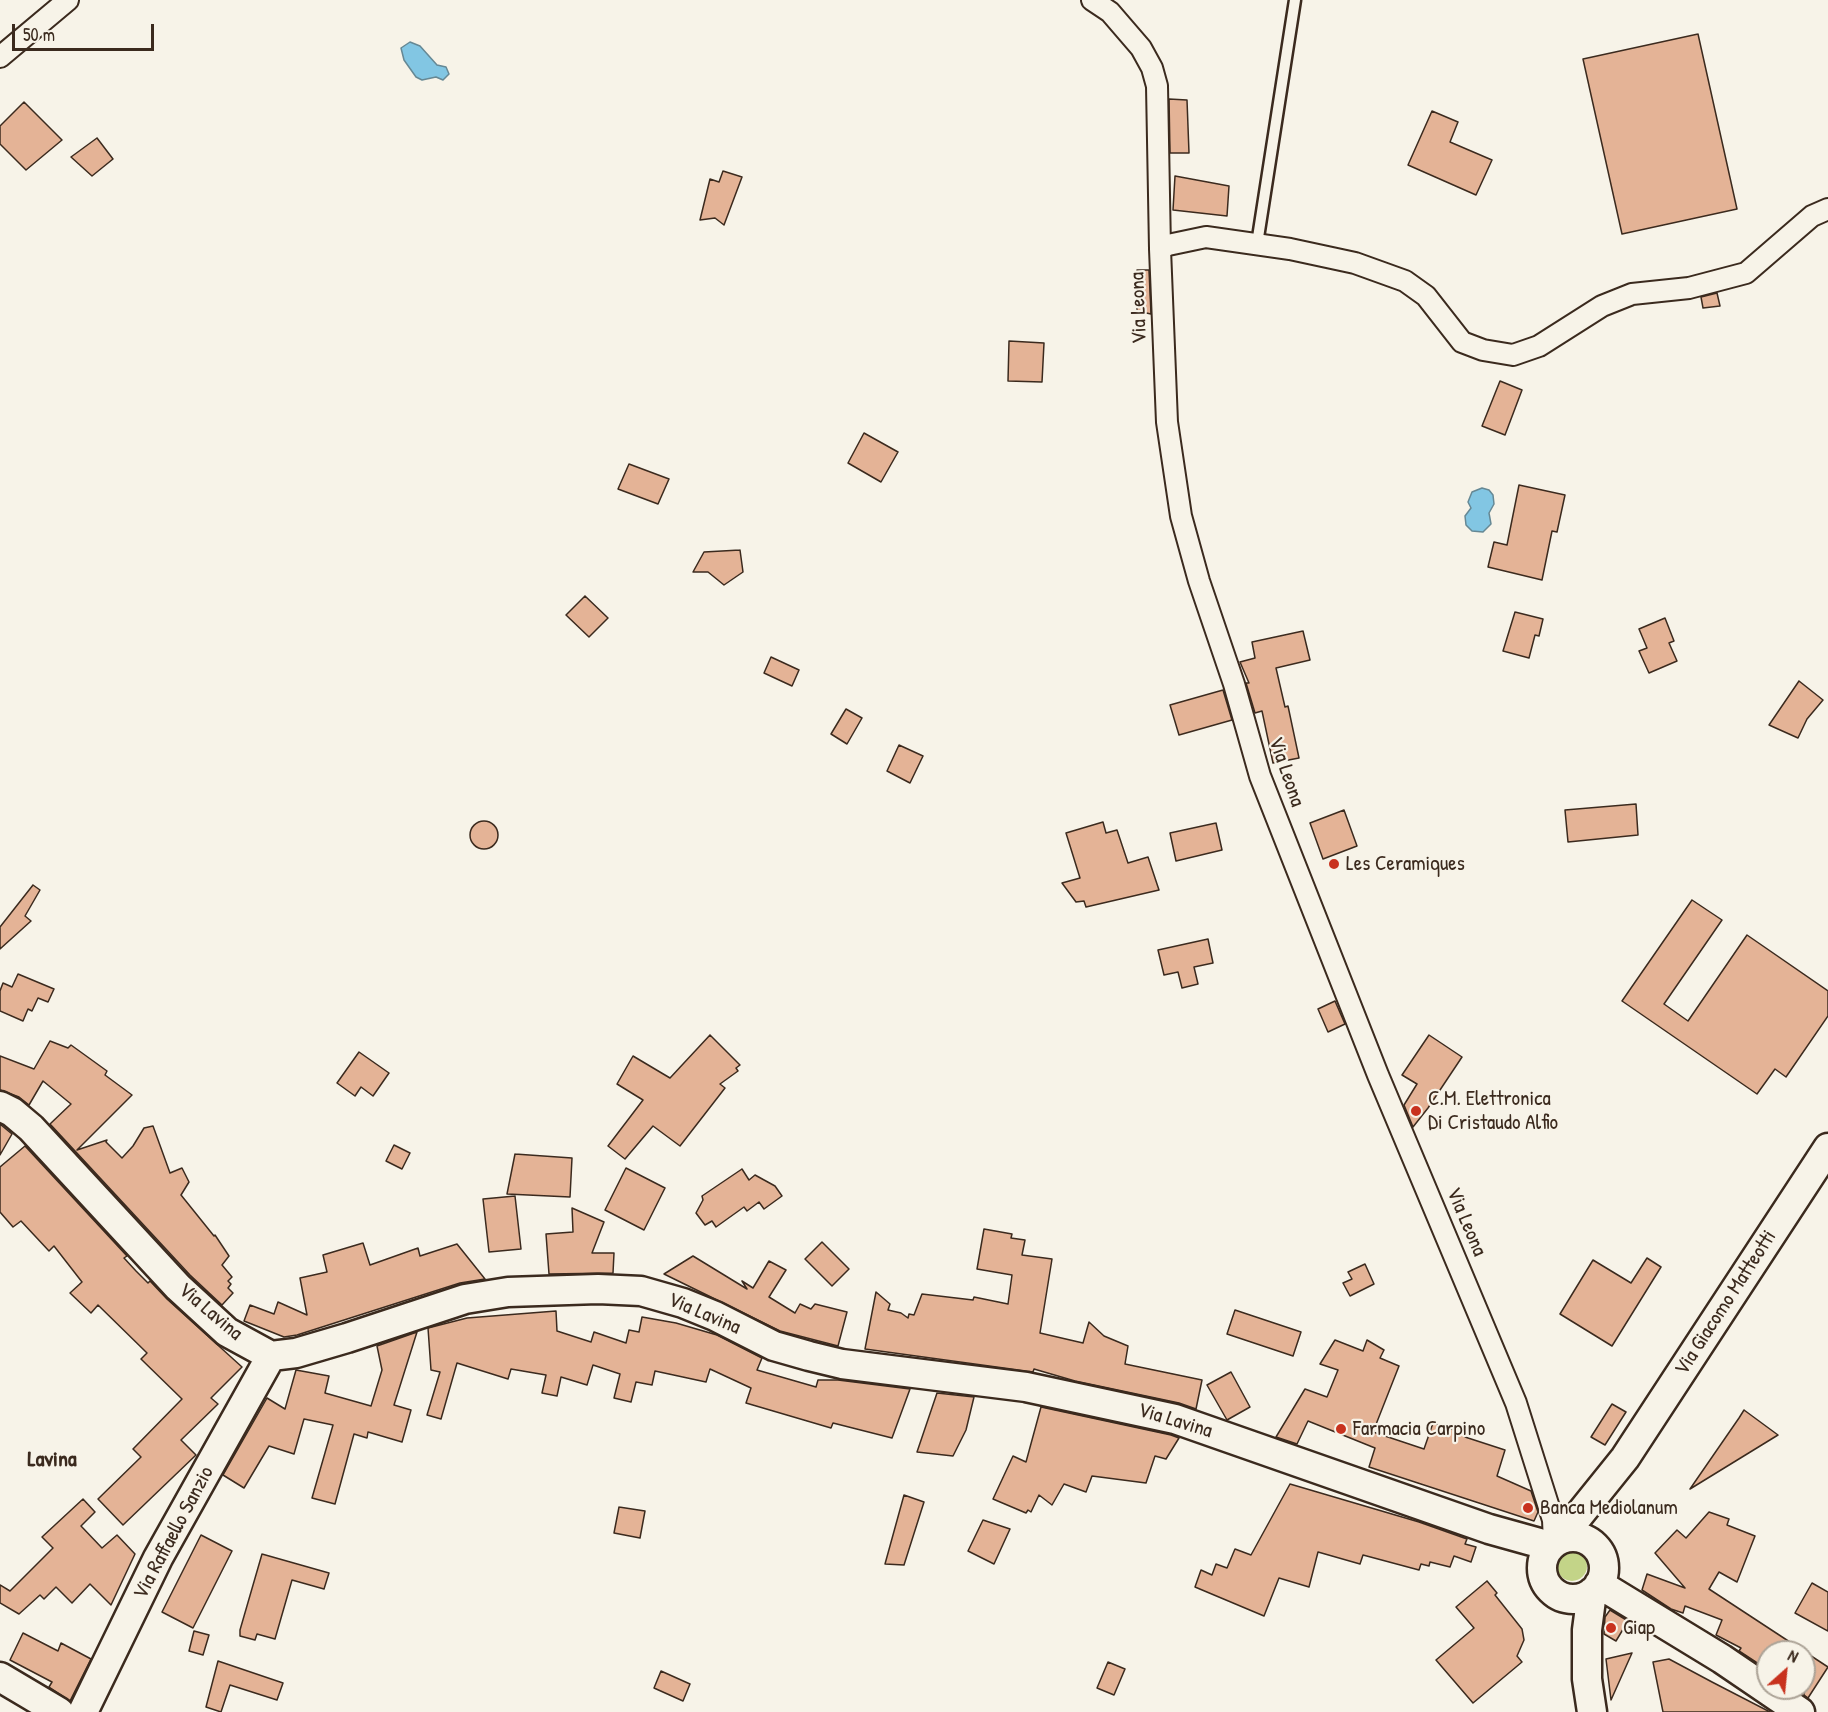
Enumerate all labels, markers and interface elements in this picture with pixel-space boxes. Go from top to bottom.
scale bar [15,12,158,50]
text: 50 m [23,22,55,47]
street label: Via Leona [1125,272,1153,344]
street label: Via Leona [1262,734,1310,810]
place label: Les Ceramiques [1346,851,1465,877]
marker: Les Ceramiques [1327,857,1341,871]
place label: C.M. Elettronica Di Cristaudo Alfio [1428,1086,1558,1136]
marker: C.M. Elettronica Di Cristaudo Alfio [1409,1104,1423,1118]
street label: Via Leona [1440,1184,1492,1260]
street label: Via Giacomo Matteotti [1670,1226,1782,1380]
street label: Via Lavina [173,1278,247,1346]
street label: Via Lavina [664,1287,744,1341]
street label: Via Lavina [1135,1398,1215,1444]
place label: Farmacia Carpino [1353,1416,1485,1442]
marker: Farmacia Carpino [1334,1422,1348,1436]
district label: Lavina [27,1447,77,1473]
street label: Via Raffaello Sanzio [128,1462,220,1604]
place label: Banca Mediolanum [1540,1495,1678,1521]
marker: Banca Mediolanum [1521,1501,1535,1515]
place label: Giap [1623,1615,1655,1641]
marker: Giap [1604,1621,1618,1635]
north arrow [1756,1640,1816,1700]
text: N [1784,1644,1802,1667]

